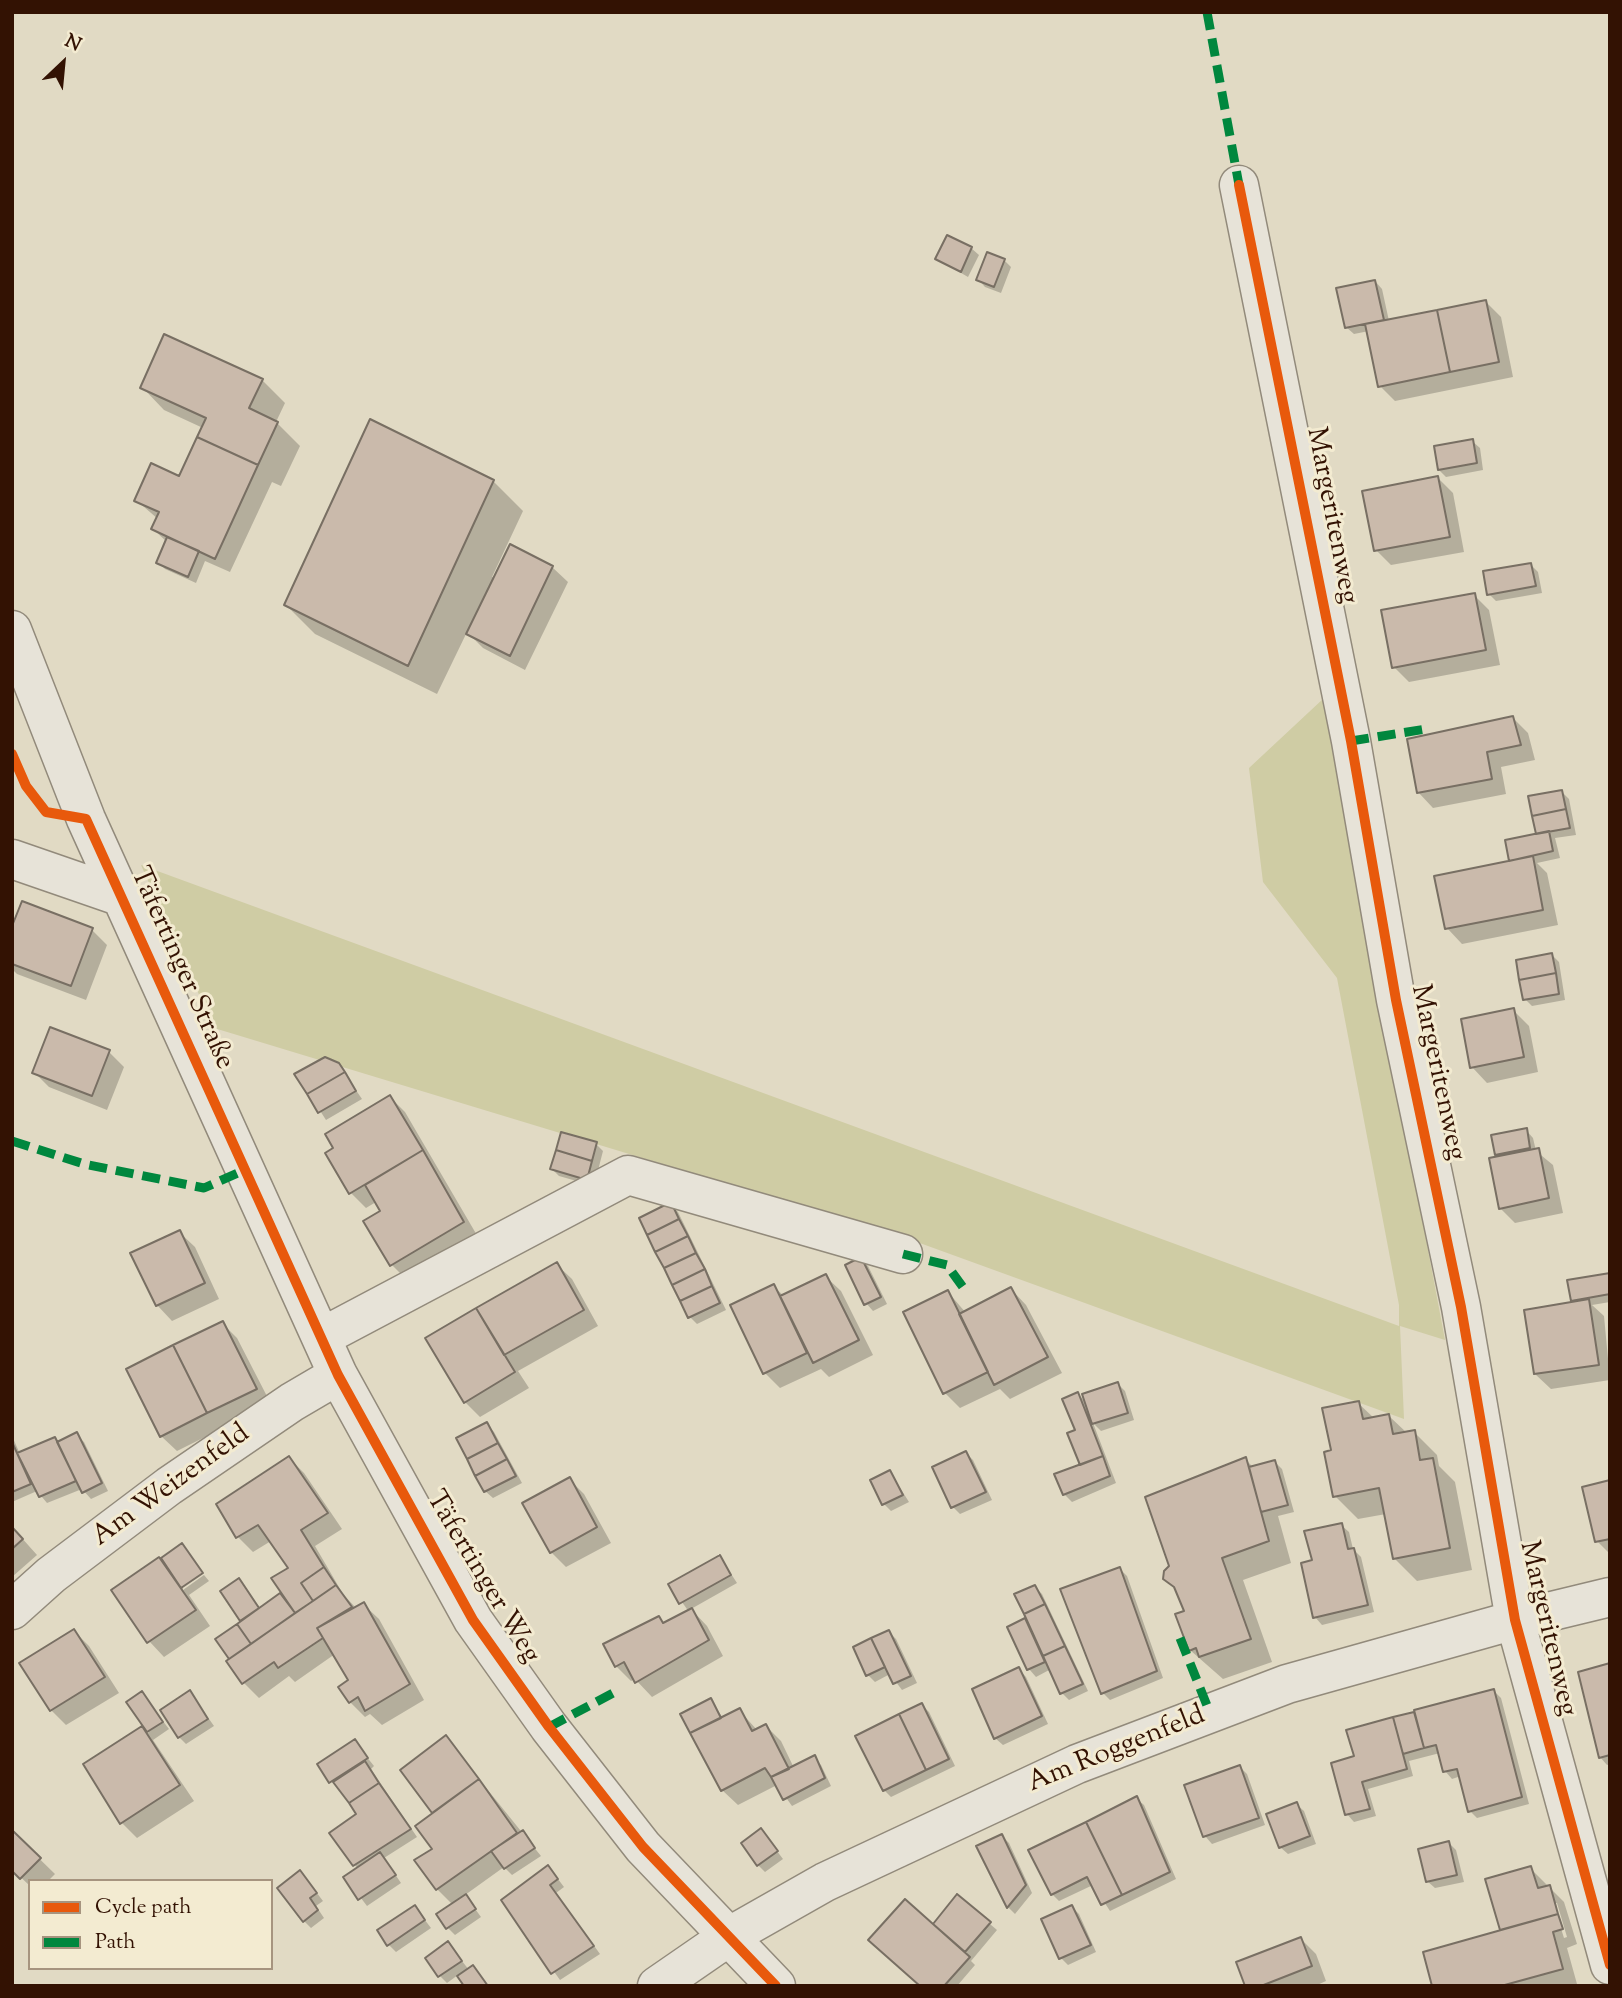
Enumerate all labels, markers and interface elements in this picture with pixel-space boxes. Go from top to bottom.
north arrow [28,28,98,98]
text: N [60,28,85,59]
street label: Margeritenweg [1296,425,1364,607]
street label: Täfertinger Straße [120,863,240,1075]
street label: Margeritenweg [1401,982,1471,1164]
street label: Am Weizenfeld [87,1419,257,1555]
street label: Täfertinger Weg [416,1486,546,1670]
street label: Margeritenweg [1510,1538,1582,1720]
street label: Am Roggenfeld [1023,1700,1211,1802]
legend [28,1879,273,1970]
text: Cycle path [95,1893,192,1923]
text: Path [95,1928,136,1958]

